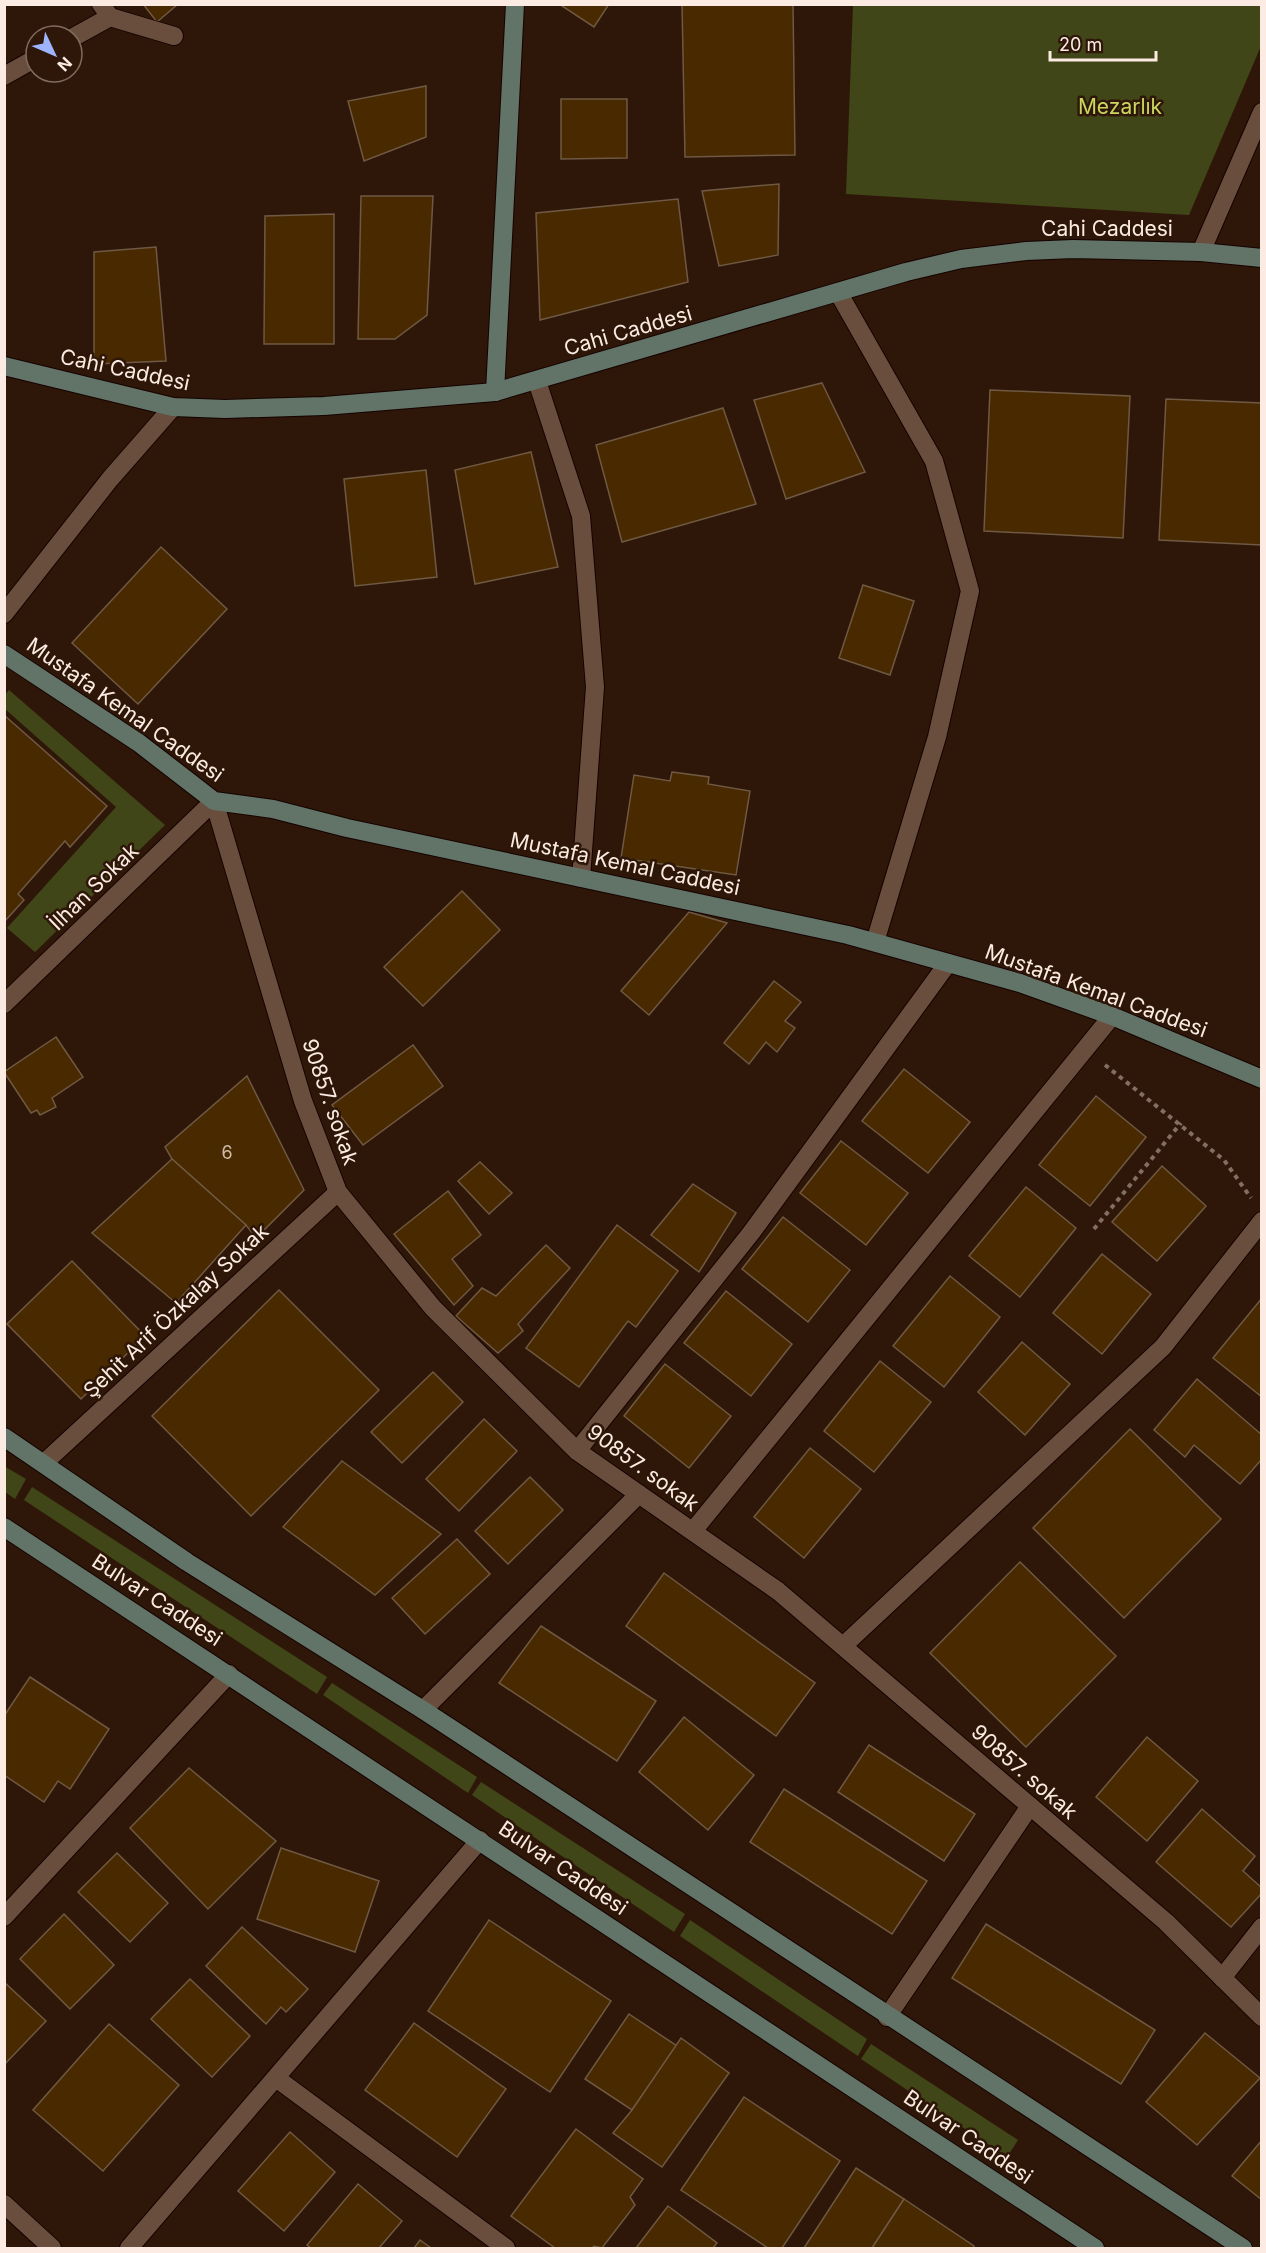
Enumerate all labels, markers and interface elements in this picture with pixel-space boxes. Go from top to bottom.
north arrow [24,24,84,84]
scale bar [1050,24,1156,62]
text: 20 m [1059,34,1102,55]
text: N [53,53,76,76]
park label: Mezarlık [1078,94,1163,119]
street label: Cahi Caddesi [1041,216,1173,241]
street label: Cahi Caddesi [561,300,695,361]
street label: Cahi Caddesi [58,344,192,395]
street label: Mustafa Kemal Caddesi [22,632,228,787]
street label: Mustafa Kemal Caddesi [508,827,742,900]
street label: İlhan Sokak [43,837,144,935]
street label: Mustafa Kemal Caddesi [982,939,1211,1042]
street label: 90857. sokak [297,1035,364,1169]
house number: 6 [221,1142,233,1163]
street label: Şehit Arif Özkalay Sokak [78,1218,274,1403]
street label: 90857. sokak [583,1419,704,1517]
street label: Bulvar Caddesi [88,1548,227,1651]
street label: 90857. sokak [966,1719,1083,1825]
street label: Bulvar Caddesi [494,1815,632,1920]
street label: Bulvar Caddesi [899,2084,1037,2189]

